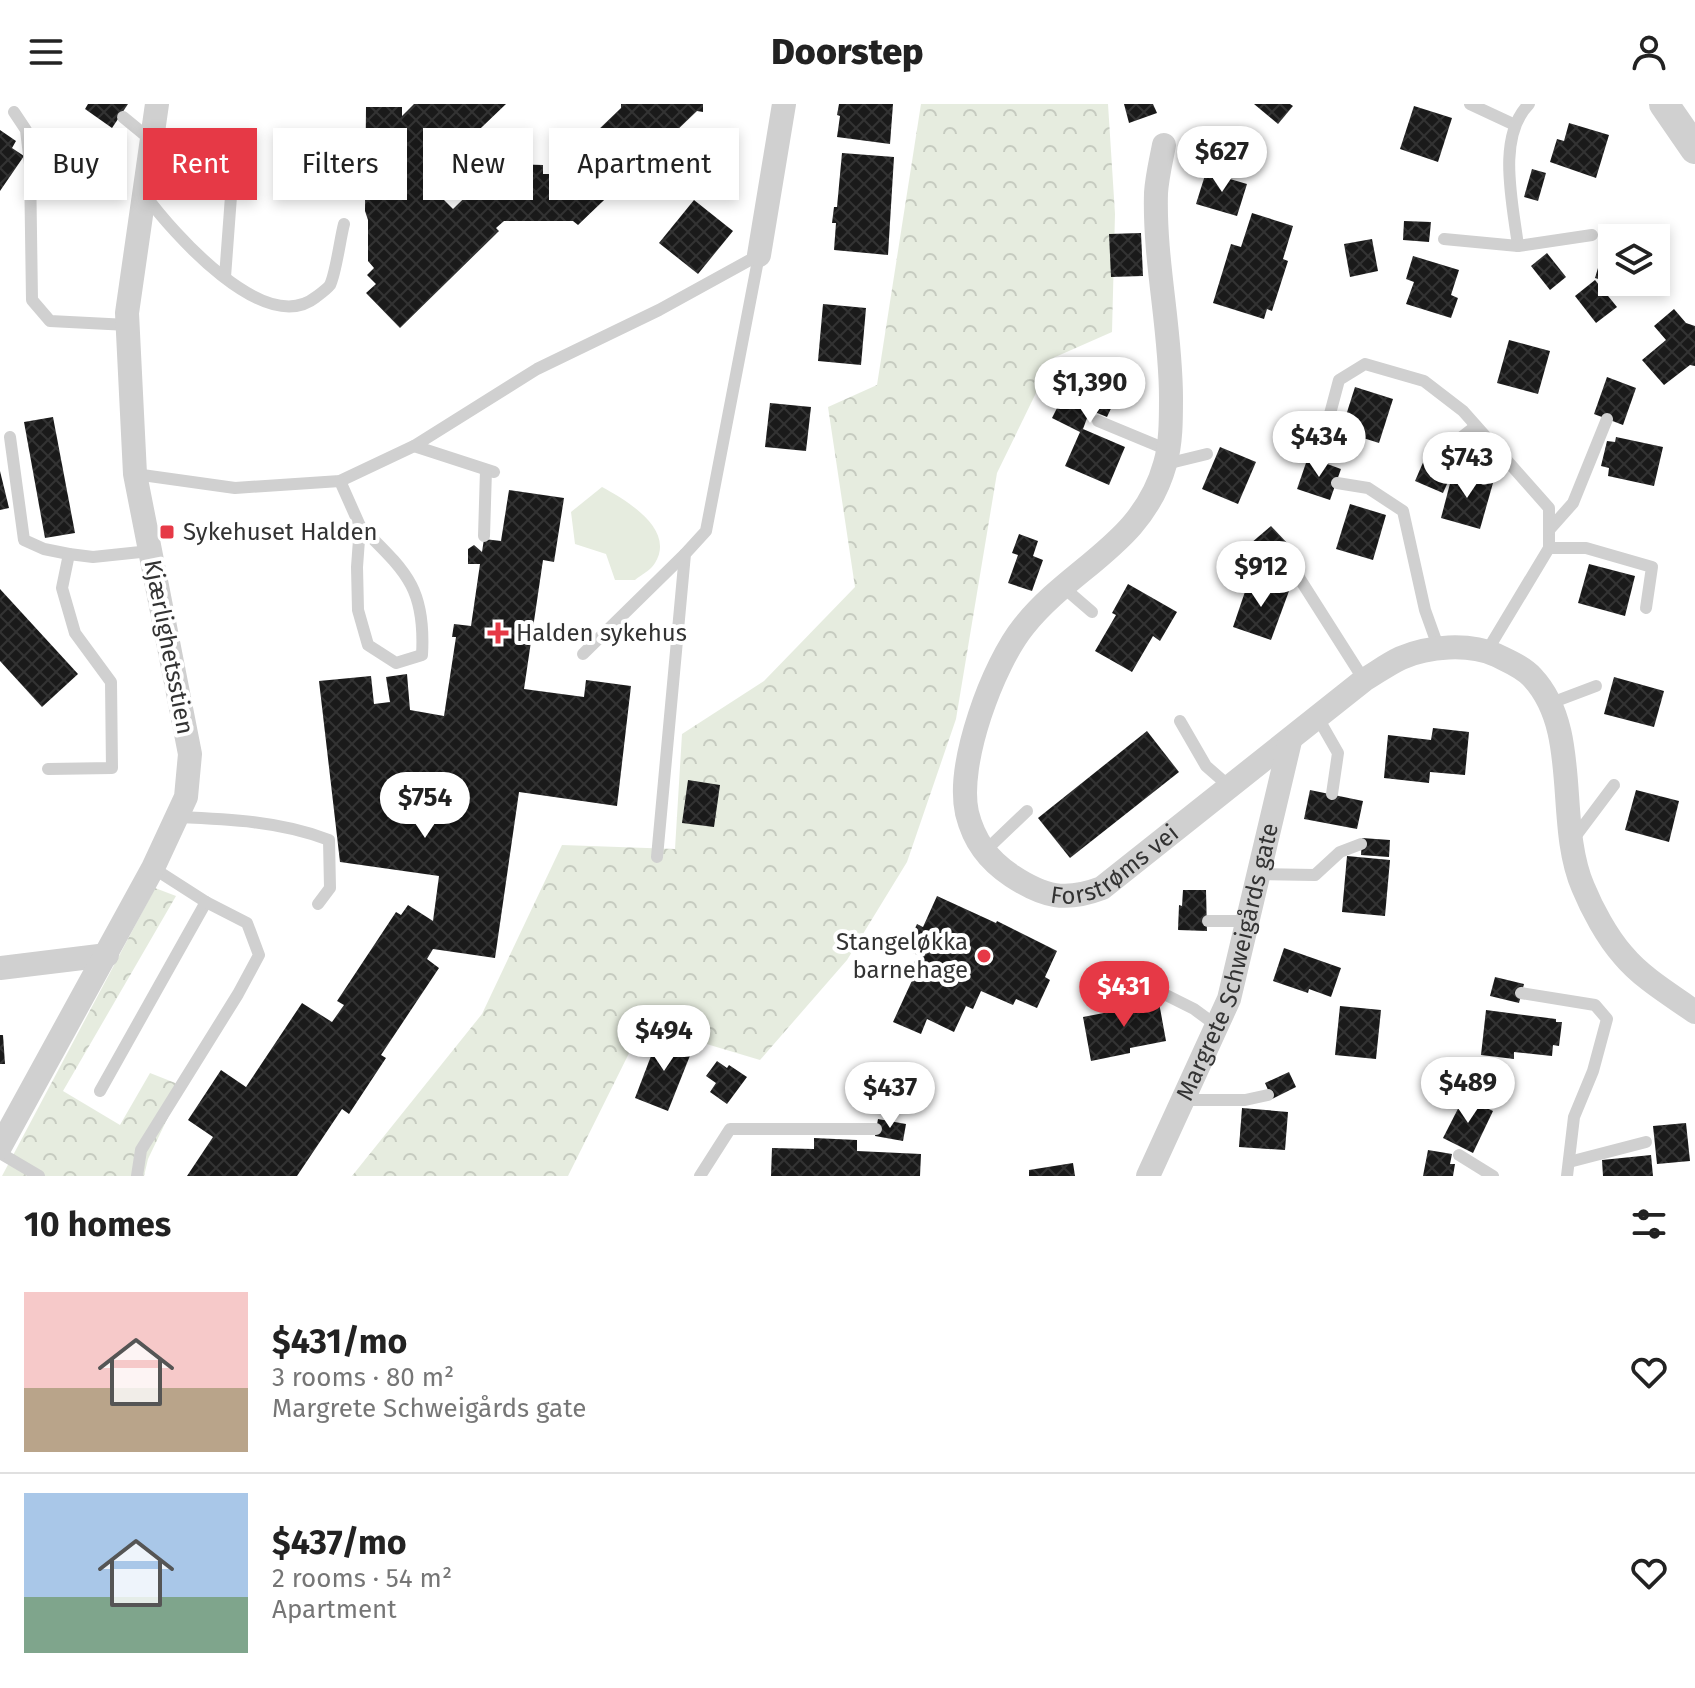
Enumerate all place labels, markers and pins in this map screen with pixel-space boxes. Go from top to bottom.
pin: $627 [1175,126,1269,194]
pin: $1,390 [1025,357,1155,425]
pin: $434 [1272,411,1366,479]
pin: $743 [1420,432,1514,500]
place label: Sykehuset Halden [183,518,378,546]
marker: Sykehuset Halden [158,523,176,541]
pin: $912 [1214,541,1308,609]
place label: Halden sykehus [516,619,687,647]
marker: Halden sykehus [487,622,509,644]
pin: $754 [378,772,472,840]
place label: Stangeløkka barnehage [836,928,968,984]
marker: Stangeløkka barnehage [975,947,993,965]
pin: $431 [1077,961,1171,1029]
pin: $494 [617,1005,711,1073]
pin: $489 [1421,1057,1515,1125]
pin: $437 [843,1062,937,1130]

